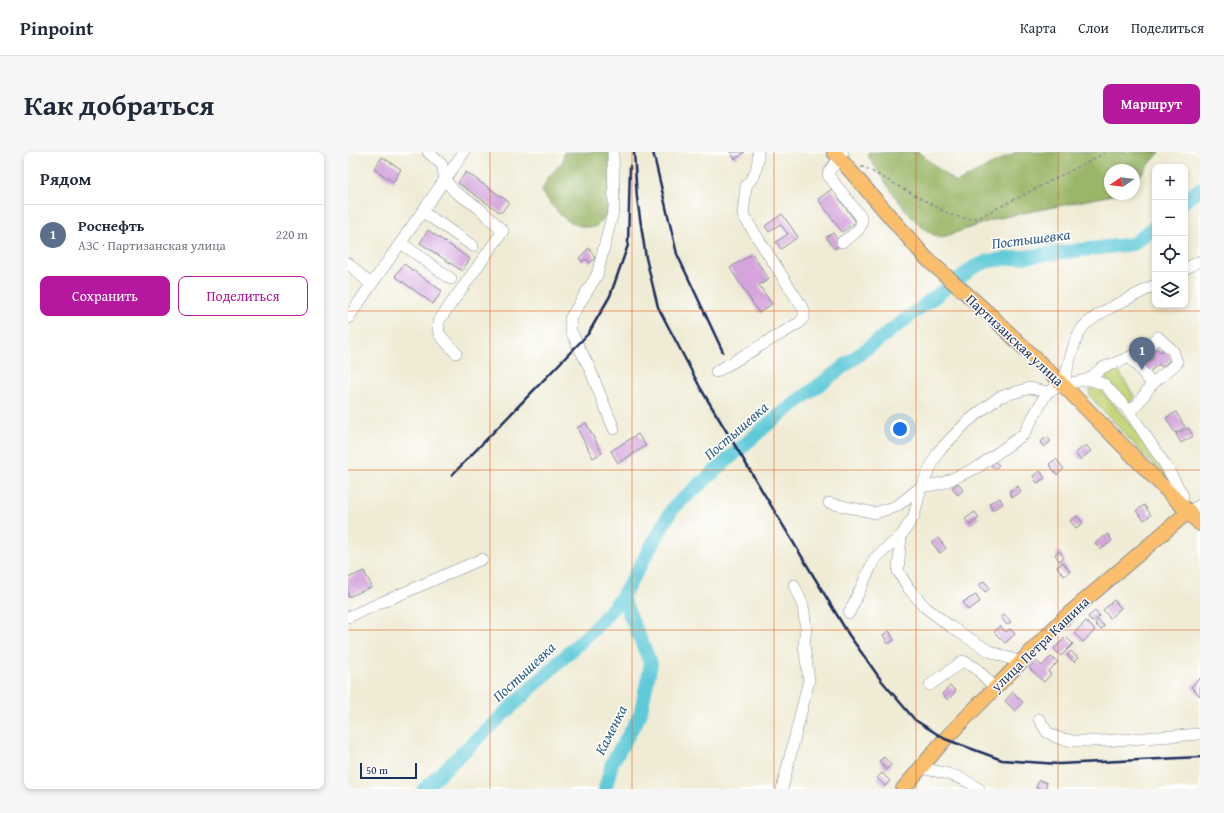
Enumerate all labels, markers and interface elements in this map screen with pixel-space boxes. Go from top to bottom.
text: Pinpoint [20,14,93,42]
text: Карта [1020,18,1056,38]
text: Слои [1078,18,1109,38]
text: Поделиться [1131,18,1204,38]
text: Как добраться [24,84,214,125]
button: Маршрут [1103,84,1200,124]
north arrow [1104,164,1140,200]
map controls [1152,164,1188,308]
button: + [1152,164,1188,200]
text: Рядом [40,166,91,191]
button: − [1152,200,1188,236]
text: Роснефть [78,215,144,236]
water label: Постышевка [990,223,1072,254]
text: 1 [50,225,56,244]
text: 220 m [276,225,308,244]
text: АЗС · Партизанская улица [78,236,226,255]
button: locate [1152,236,1188,272]
button: layers [1152,272,1188,308]
button: Сохранить [40,276,170,316]
button: Поделиться [178,276,308,316]
street label: Партизанская улица [962,289,1069,391]
pin: 1 [1129,337,1155,370]
water label: Постышевка [699,397,773,465]
your location [890,419,910,439]
street label: улица Петра Кашина [986,592,1094,697]
water label: Постышевка [488,637,560,706]
water label: Каменка [589,701,632,758]
scale bar [360,761,417,780]
text: 50 m [366,762,388,778]

